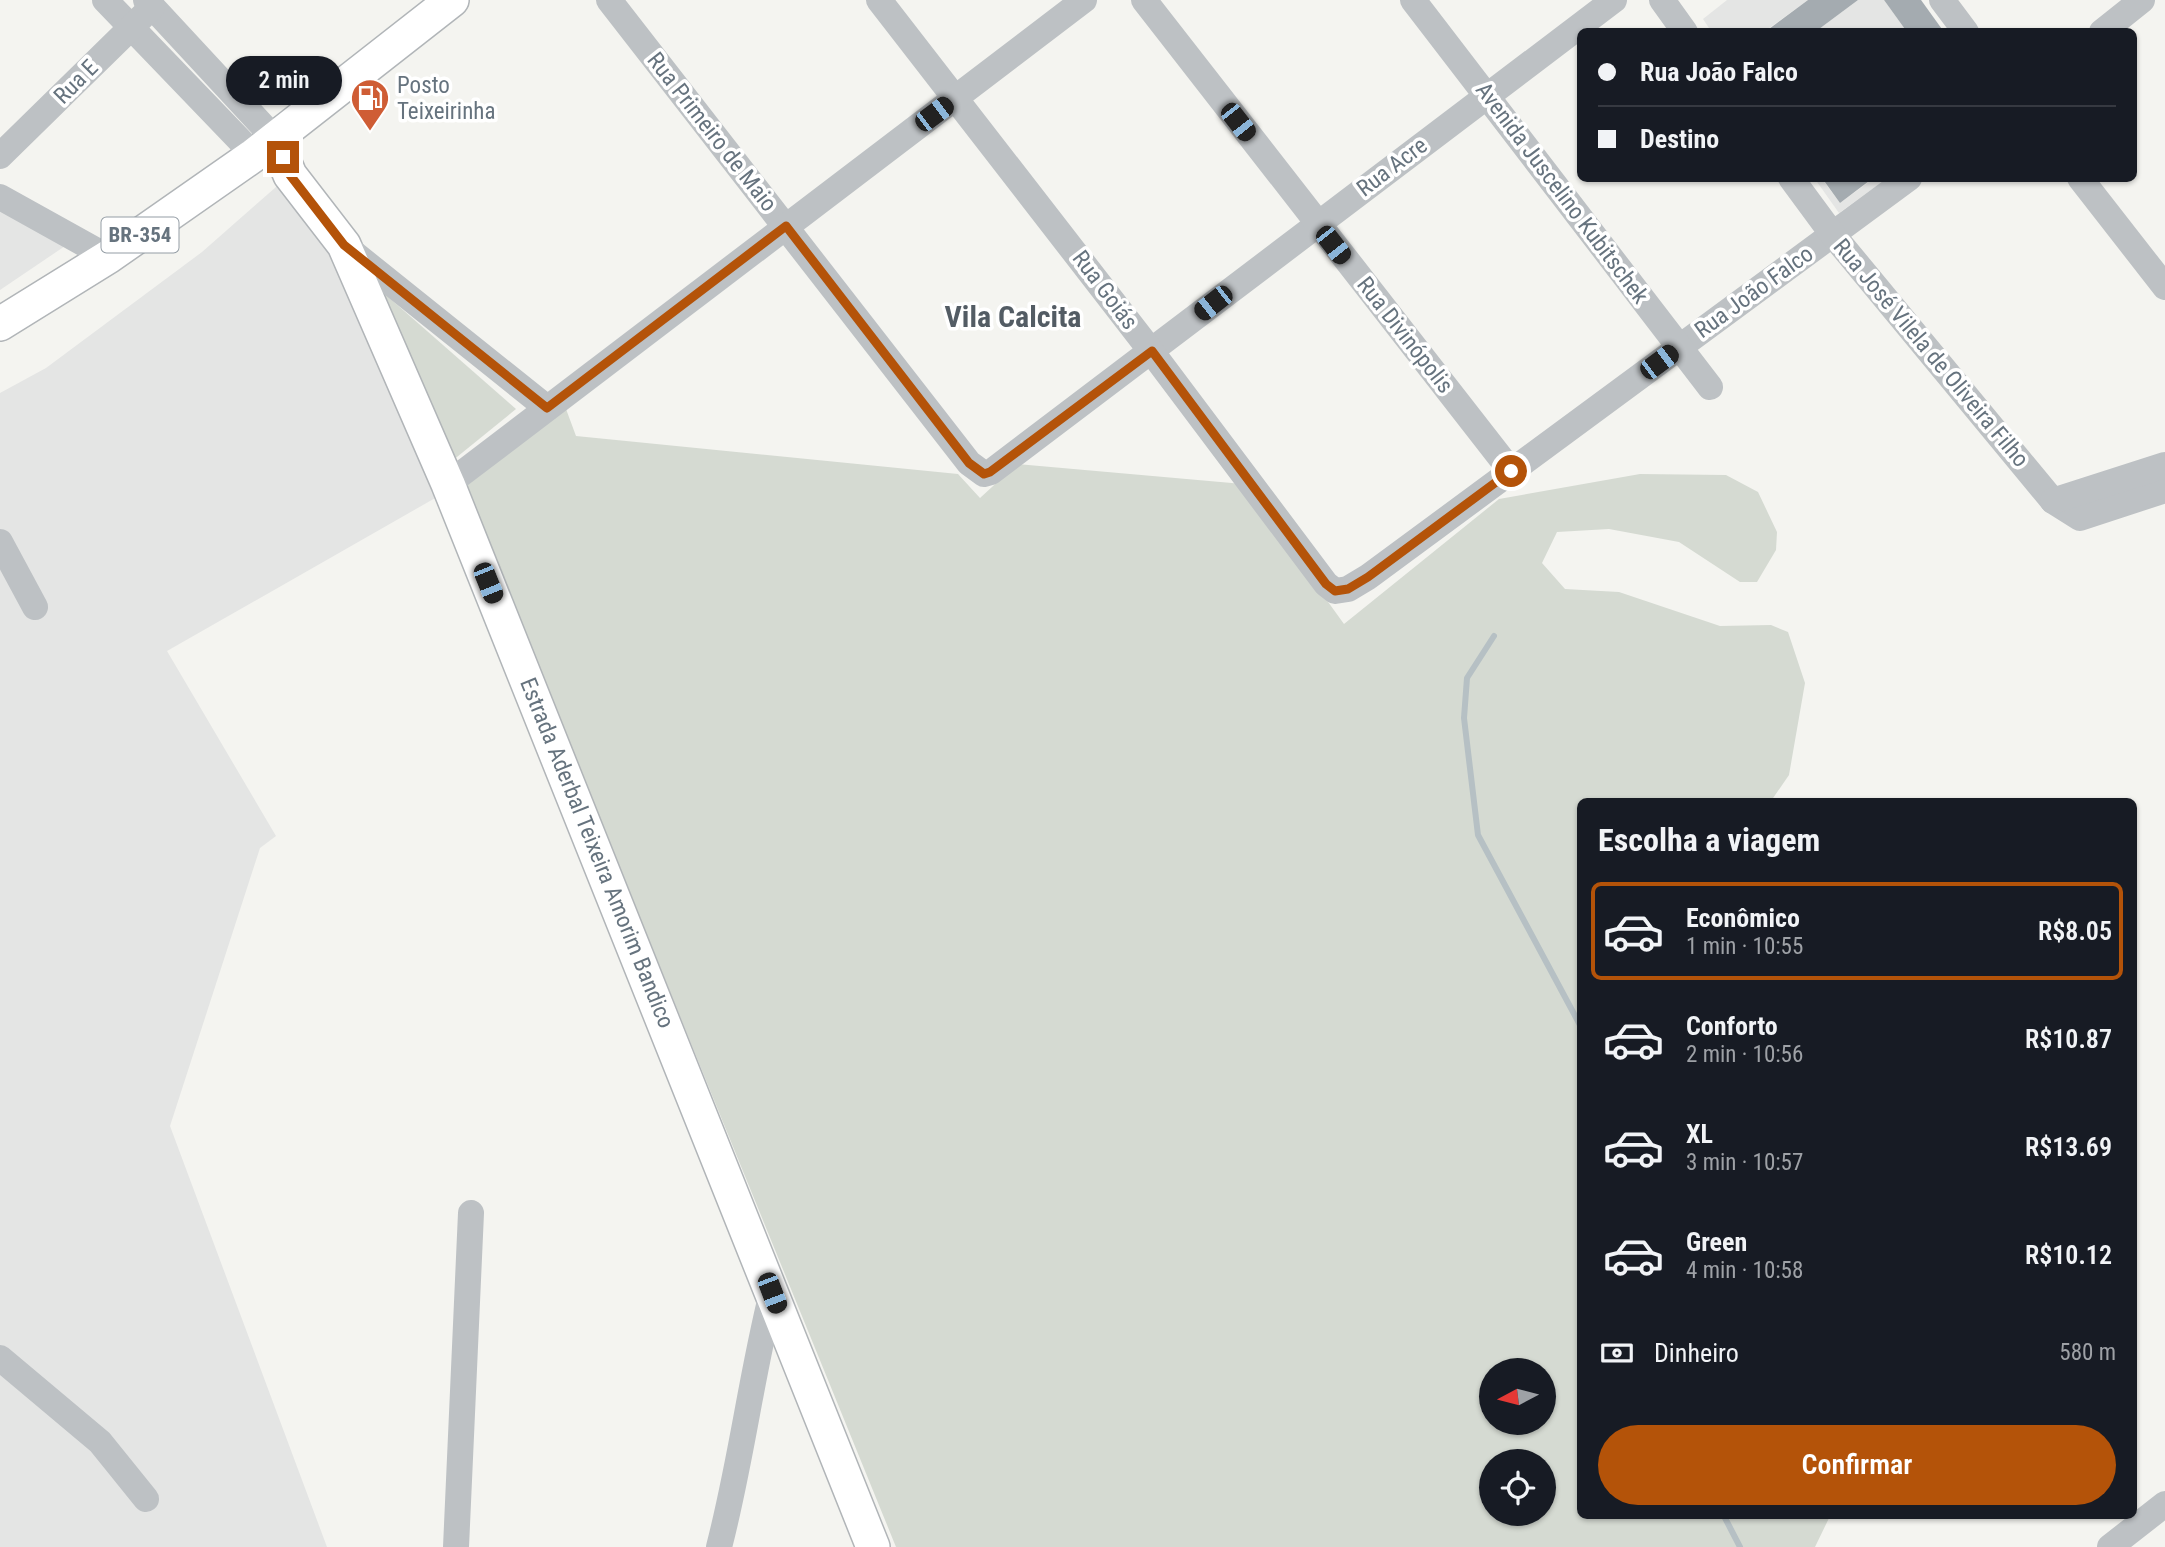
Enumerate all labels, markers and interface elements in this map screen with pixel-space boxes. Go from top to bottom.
street label: Rua Primeiro de Maio [642,47,782,217]
street label: Rua E [48,54,104,110]
callout: 2 min [225,55,341,104]
text: Rua João Falco [1640,57,1798,87]
text: 2 min [259,67,309,94]
place label: Posto Teixeirinha [397,72,495,125]
fuel station icon: Posto Teixeirinha [349,77,391,132]
street label: Avenida Juscelino Kubitschek [1470,77,1654,310]
car [911,93,958,135]
car [1217,99,1260,145]
text: Destino [1640,124,1719,154]
street label: Rua Acre [1351,132,1433,202]
route end [267,141,299,173]
road number: BR-354 [102,218,178,252]
car [1312,222,1355,268]
street label: Rua José Vilela de Oliveira Filho [1828,233,2034,473]
street label: Rua João Falco [1690,240,1818,344]
street label: Rua Goiás [1067,245,1143,335]
street label: Rua Divinópolis [1351,272,1459,398]
car [1190,282,1237,324]
district label: Vila Calcita [945,299,1081,334]
car [1636,341,1683,383]
route start [1495,455,1527,487]
car [471,560,506,606]
street label: Estrada Aderbal Teixeira Amorim Bandico [514,674,680,1032]
text: Escolha a viagem [1598,821,1820,859]
icon: car [1602,900,1665,963]
text: Econômico [1686,903,1800,933]
text: R$8.05 [2038,916,2112,946]
text: 1 min · 10:55 [1686,933,1803,960]
icon: car [1602,1008,1665,1071]
text: Conforto [1686,1011,1778,1041]
text: R$10.87 [2025,1024,2112,1054]
text: 2 min · 10:56 [1686,1041,1803,1068]
icon: car [1602,1116,1665,1179]
text: XL [1686,1119,1713,1149]
text: R$13.69 [2025,1132,2112,1162]
text: 3 min · 10:57 [1686,1149,1803,1176]
icon: car [1602,1224,1665,1287]
text: Green [1686,1227,1747,1257]
text: R$10.12 [2025,1240,2112,1270]
text: 4 min · 10:58 [1686,1257,1803,1284]
car [755,1270,790,1316]
icon: cash [1598,1334,1636,1372]
text: Dinheiro [1654,1338,1739,1368]
text: 580 m [2059,1339,2116,1366]
north arrow [1479,1358,1556,1435]
map controls [1479,1358,1556,1526]
button: Confirmar [1598,1425,2116,1505]
button: locate [1479,1449,1556,1526]

